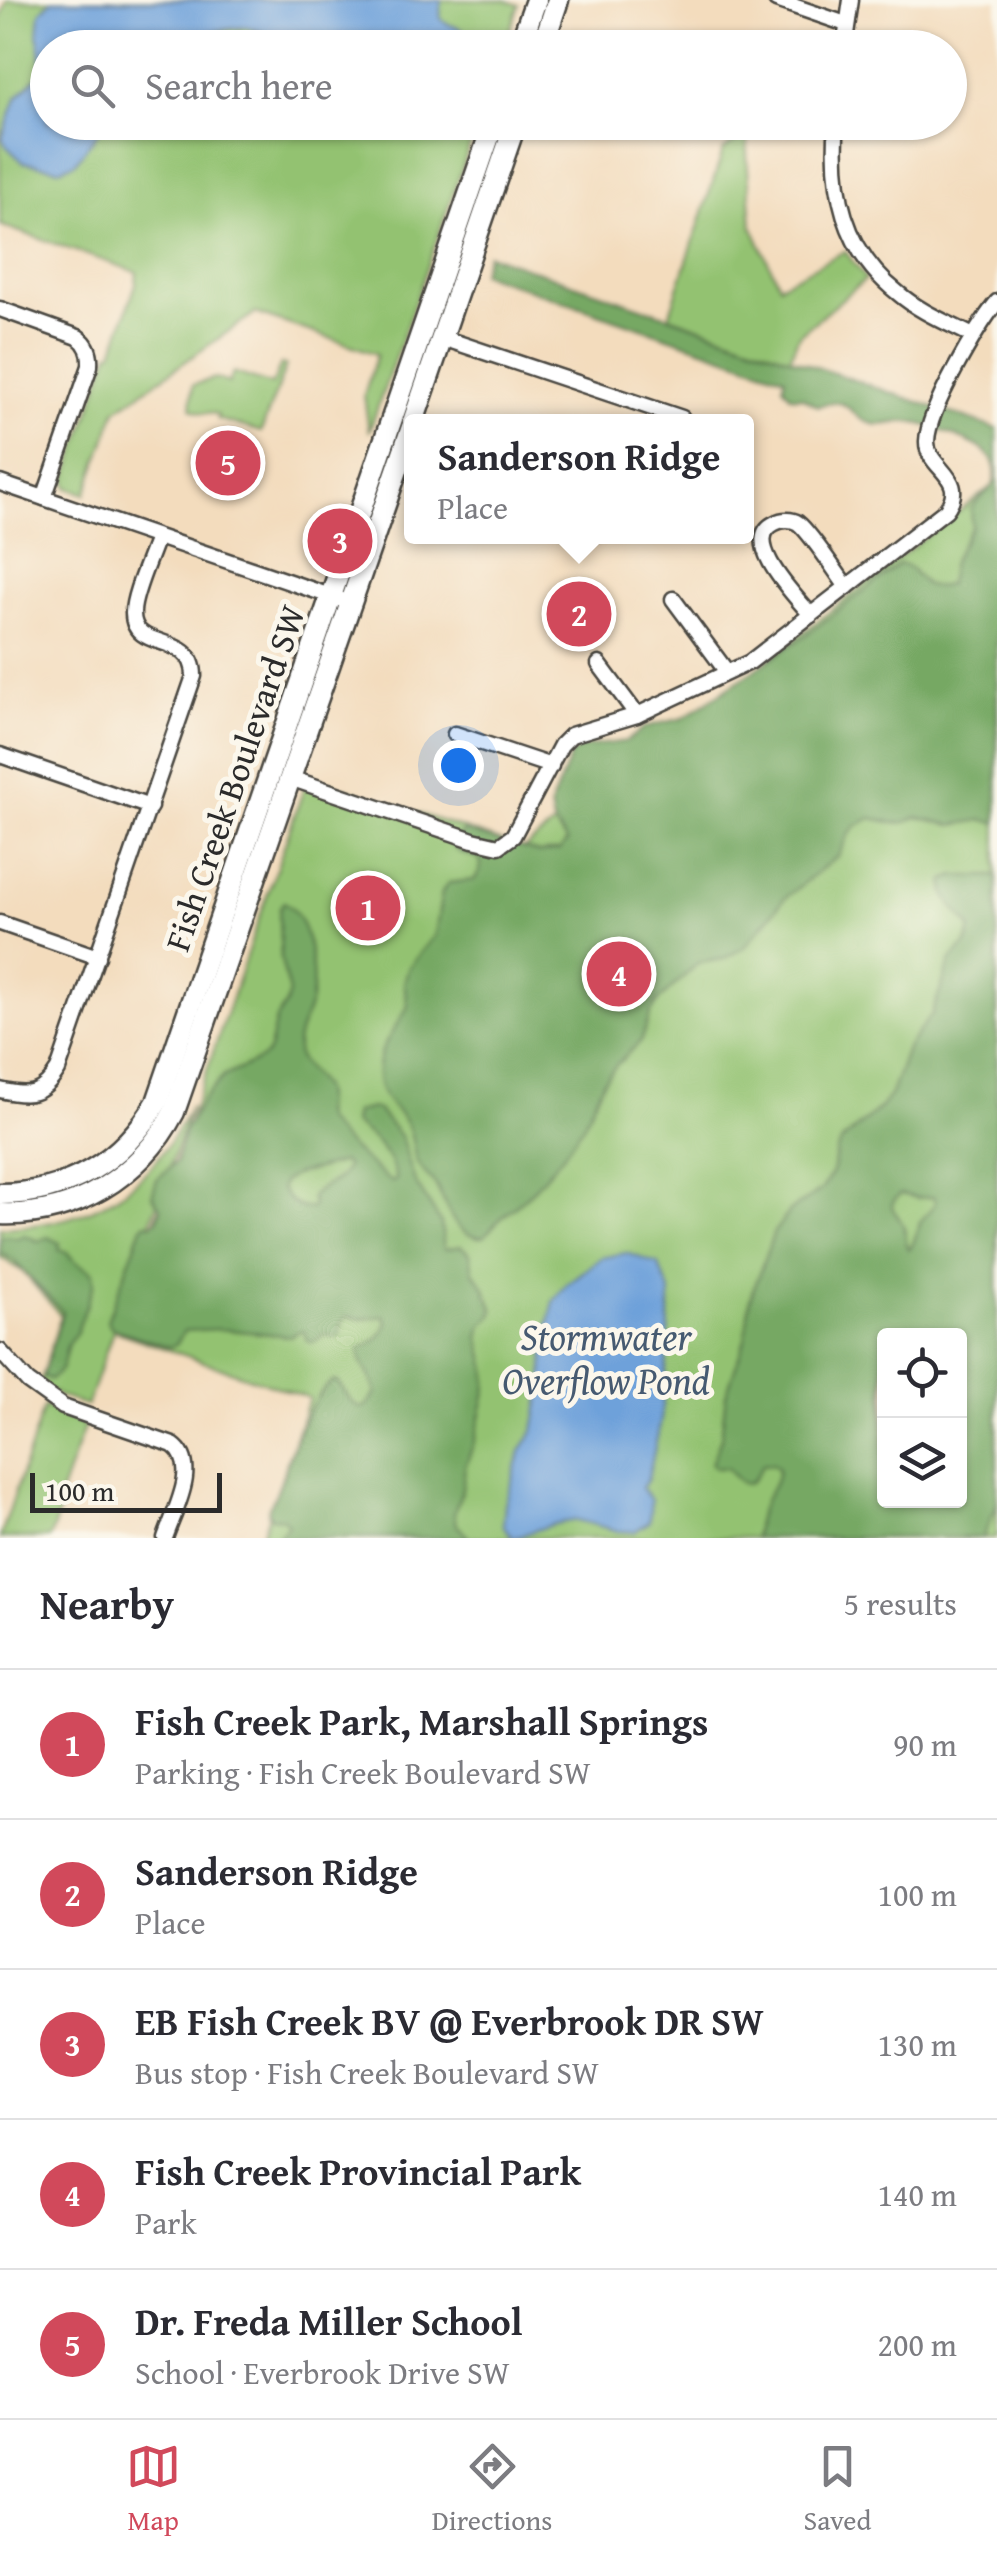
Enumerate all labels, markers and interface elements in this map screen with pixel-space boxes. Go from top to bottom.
search box [30,30,967,140]
text: Search here [145,57,333,113]
icon: search [65,58,120,113]
popup [404,414,754,544]
pin: 5 [196,426,260,500]
text: Sanderson Ridge [438,428,721,484]
text: Place [438,484,508,531]
pin: 3 [308,504,372,578]
pin: 2 [546,576,612,652]
street label: Fish Creek Boulevard SW [151,598,318,958]
your location [433,740,484,791]
pin: 1 [336,870,400,946]
pin: 4 [586,936,652,1012]
water label: Stormwater Overflow Pond [502,1308,710,1408]
map controls [877,1328,967,1508]
button: locate [877,1328,967,1418]
button: layers [877,1418,967,1508]
scale bar [30,1468,222,1512]
text: 100 m [45,1470,114,1511]
text: Nearby [40,1573,174,1634]
text: 5 results [844,1580,957,1627]
text: Fish Creek Park, Marshall Springs [135,1693,708,1749]
text: 1 [64,1721,81,1768]
text: 90 m [893,1721,957,1768]
text: Parking · Fish Creek Boulevard SW [135,1749,591,1796]
text: Sanderson Ridge [135,1843,418,1899]
text: 2 [64,1871,81,1918]
text: 100 m [878,1871,957,1918]
text: Place [135,1899,206,1946]
text: EB Fish Creek BV @ Everbrook DR SW [135,1993,763,2049]
text: 3 [64,2021,81,2068]
text: 130 m [878,2021,957,2068]
text: Bus stop · Fish Creek Boulevard SW [135,2049,599,2096]
text: Fish Creek Provincial Park [135,2143,581,2199]
text: 4 [64,2171,81,2218]
text: 140 m [878,2171,957,2218]
text: Park [135,2199,197,2246]
text: Dr. Freda Miller School [135,2293,523,2349]
text: 5 [64,2321,81,2368]
text: 200 m [878,2321,957,2368]
text: School · Everbrook Drive SW [135,2349,510,2396]
tab: Map [126,2439,181,2540]
tab: Directions [432,2439,552,2540]
tab: Saved [804,2439,871,2540]

